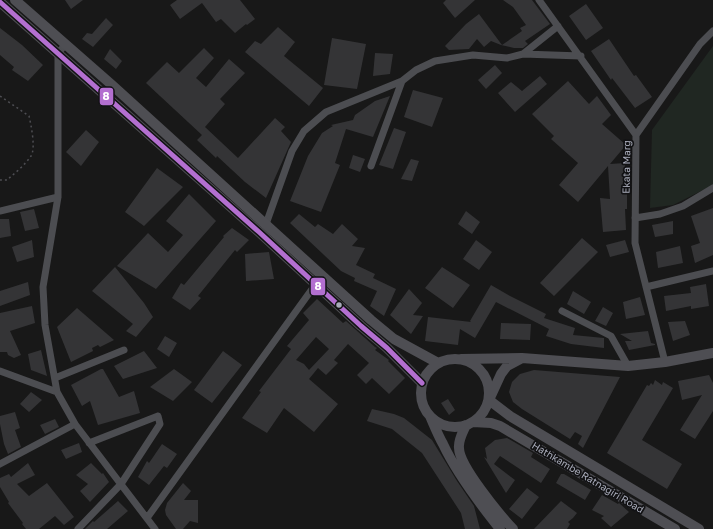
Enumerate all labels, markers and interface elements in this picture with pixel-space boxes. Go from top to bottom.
line badge: 8 [99,87,114,106]
text: 8 [102,89,110,102]
street label: Ekata Marg [620,140,632,194]
line badge: 8 [310,277,326,296]
text: 8 [314,279,322,292]
unlabelled marker [334,300,344,310]
street label: Hathkambe Ratnagiri Road [530,439,646,515]

